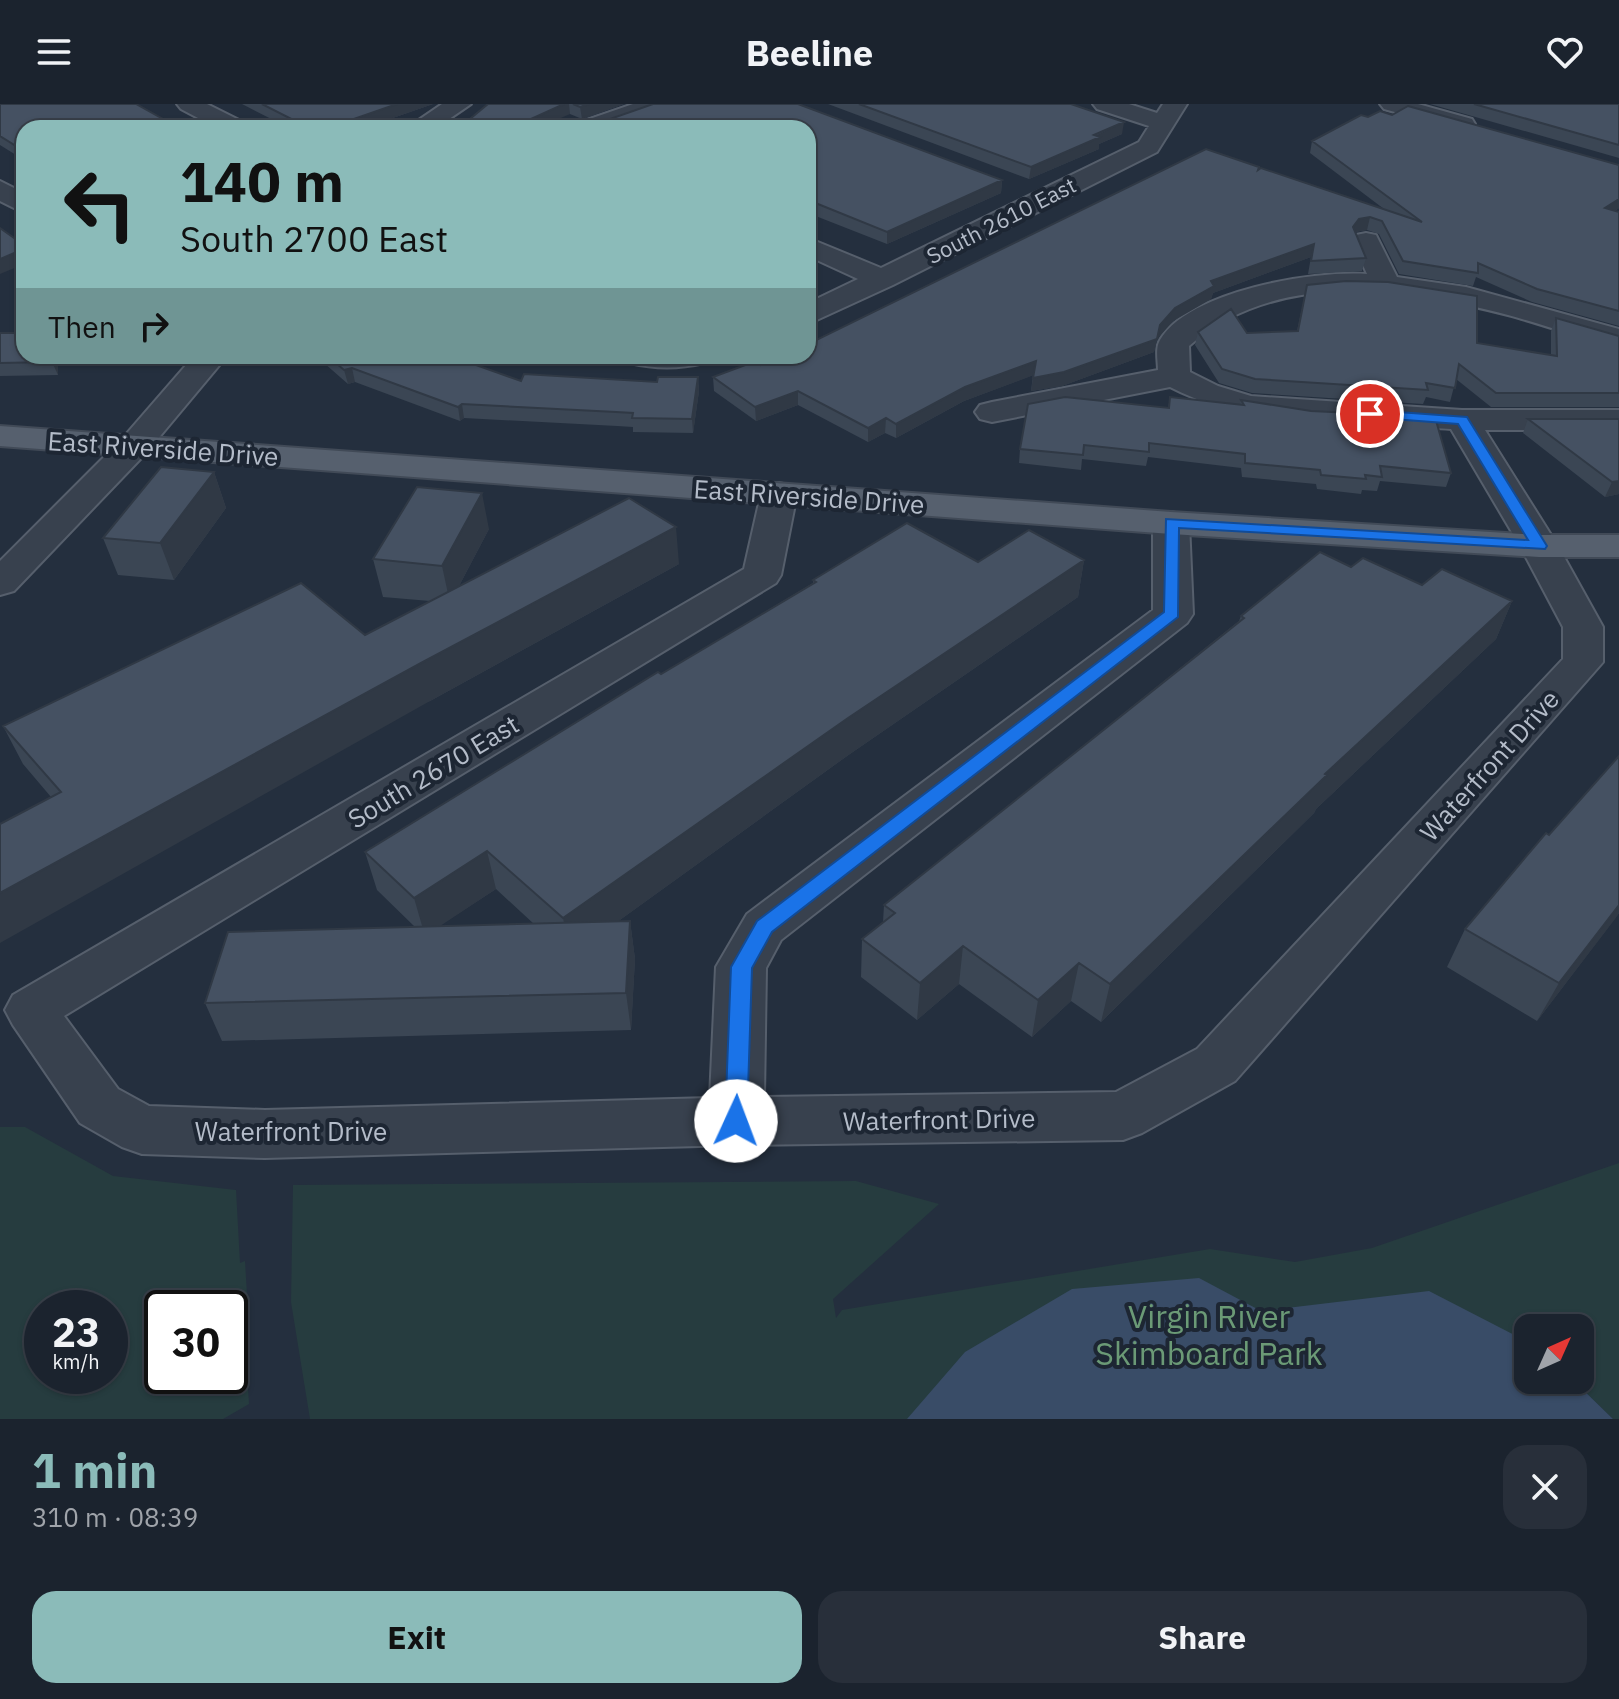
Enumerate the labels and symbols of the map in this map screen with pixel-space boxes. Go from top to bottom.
street label: South 2610 East [921,170,1081,270]
pin [1336,380,1404,448]
street label: East Riverside Drive [46,423,280,473]
street label: East Riverside Drive [692,471,926,521]
street label: Waterfront Drive [1412,682,1566,848]
street label: South 2670 East [341,707,525,835]
position arrow [694,1079,778,1163]
street label: Waterfront Drive [842,1100,1036,1138]
street label: Waterfront Drive [195,1114,387,1148]
speed limit sign: 30 [144,1290,248,1394]
park label: Virgin River Skimboard Park [1095,1295,1323,1374]
north arrow [1514,1314,1594,1394]

